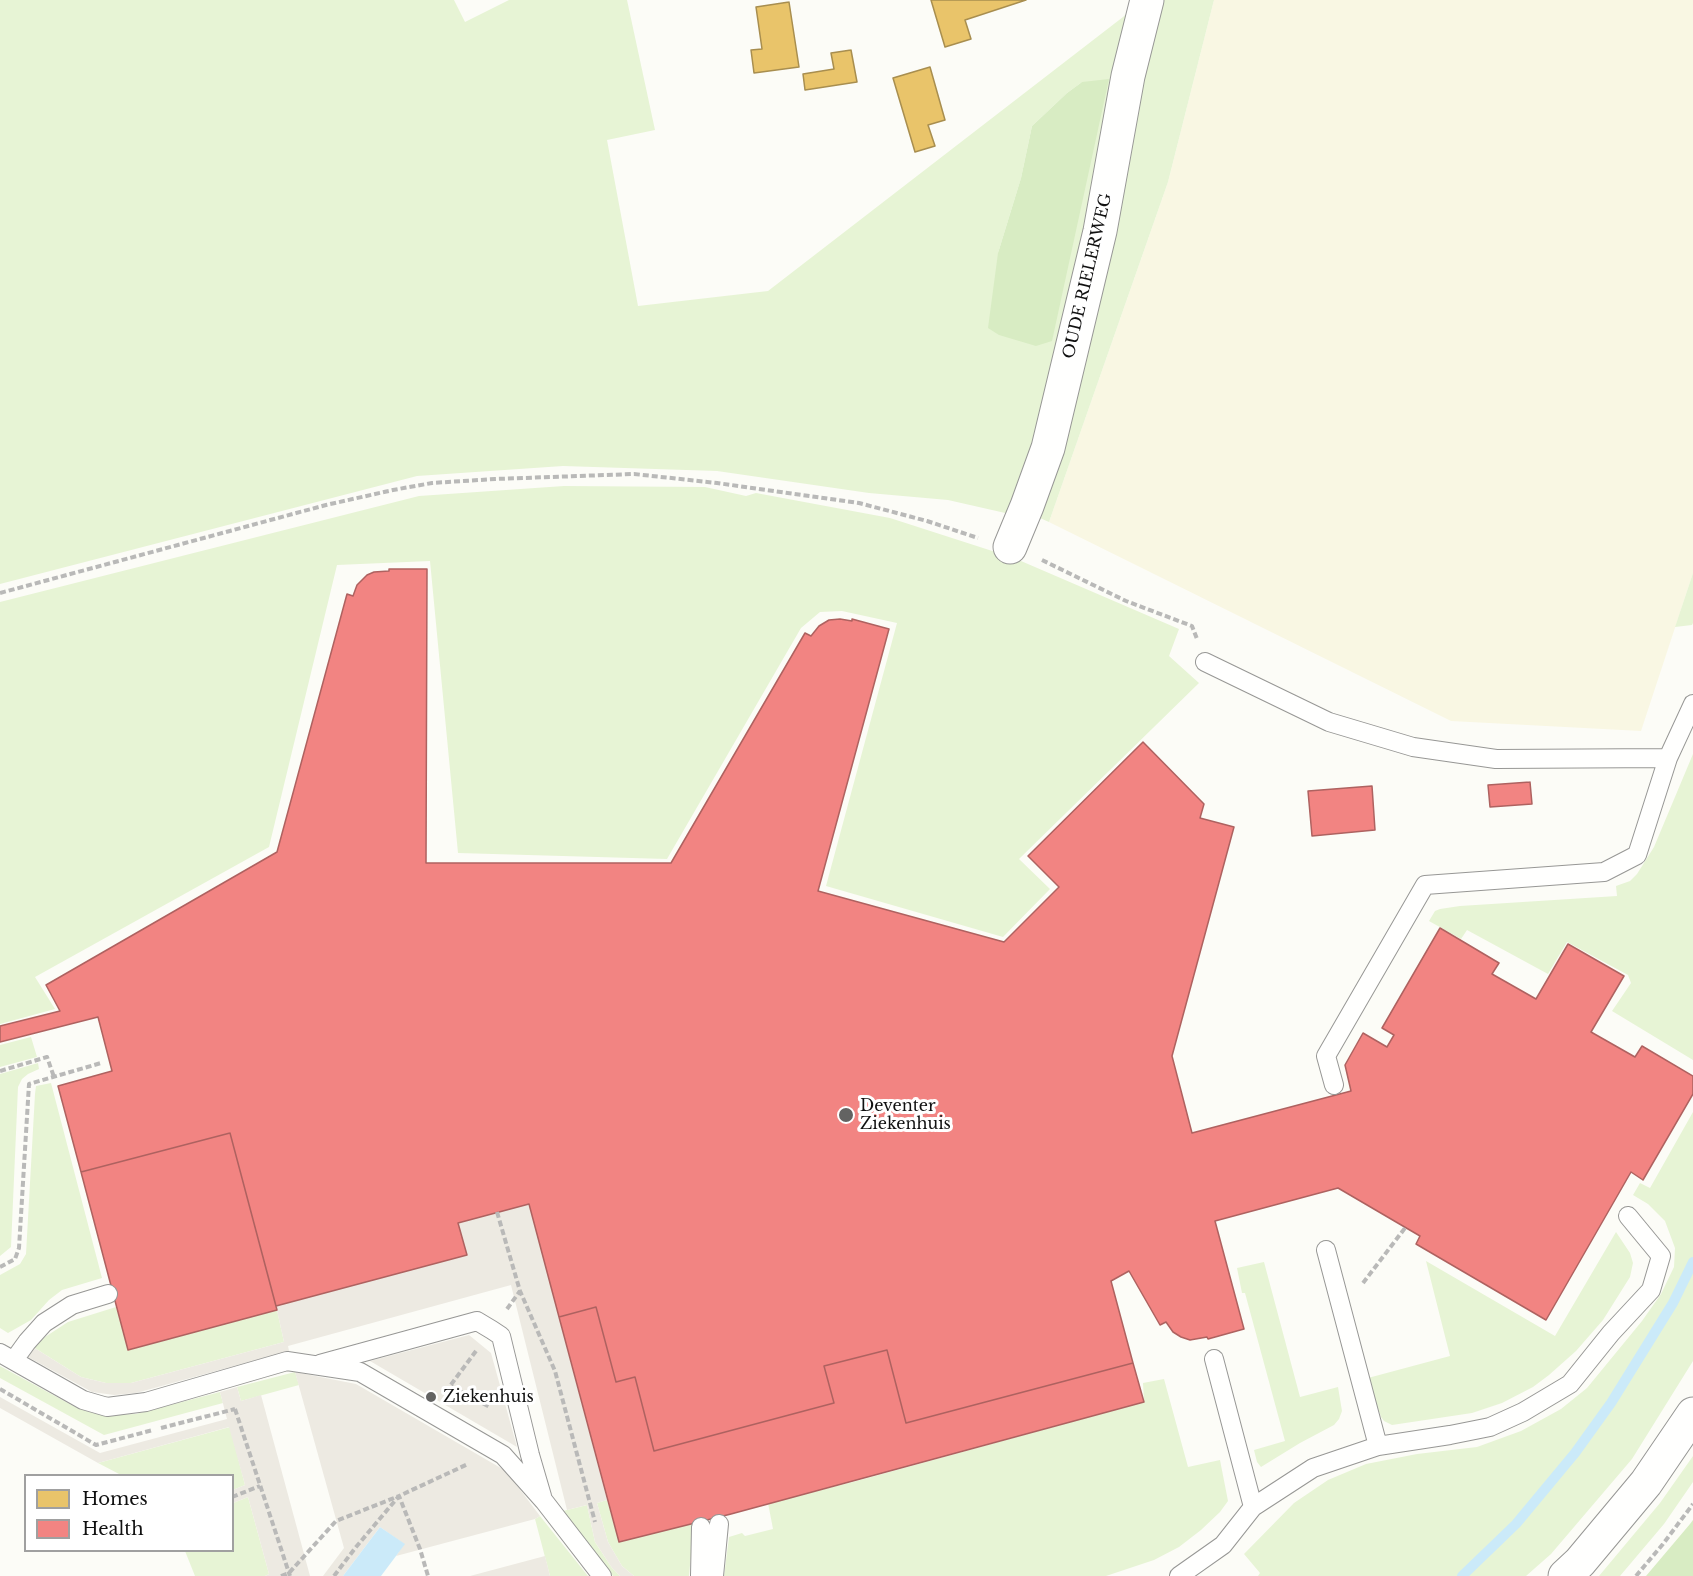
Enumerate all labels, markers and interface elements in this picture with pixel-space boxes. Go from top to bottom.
street label: OUDE RIELERWEG [1060,191,1116,361]
place label: Deventer Ziekenhuis [860,1096,951,1134]
marker: Deventer Ziekenhuis [837,1106,855,1124]
place label: Ziekenhuis [443,1387,534,1407]
marker: Ziekenhuis [424,1390,438,1404]
legend [24,1474,234,1552]
text: Homes [82,1488,148,1510]
text: Health [82,1518,144,1540]

